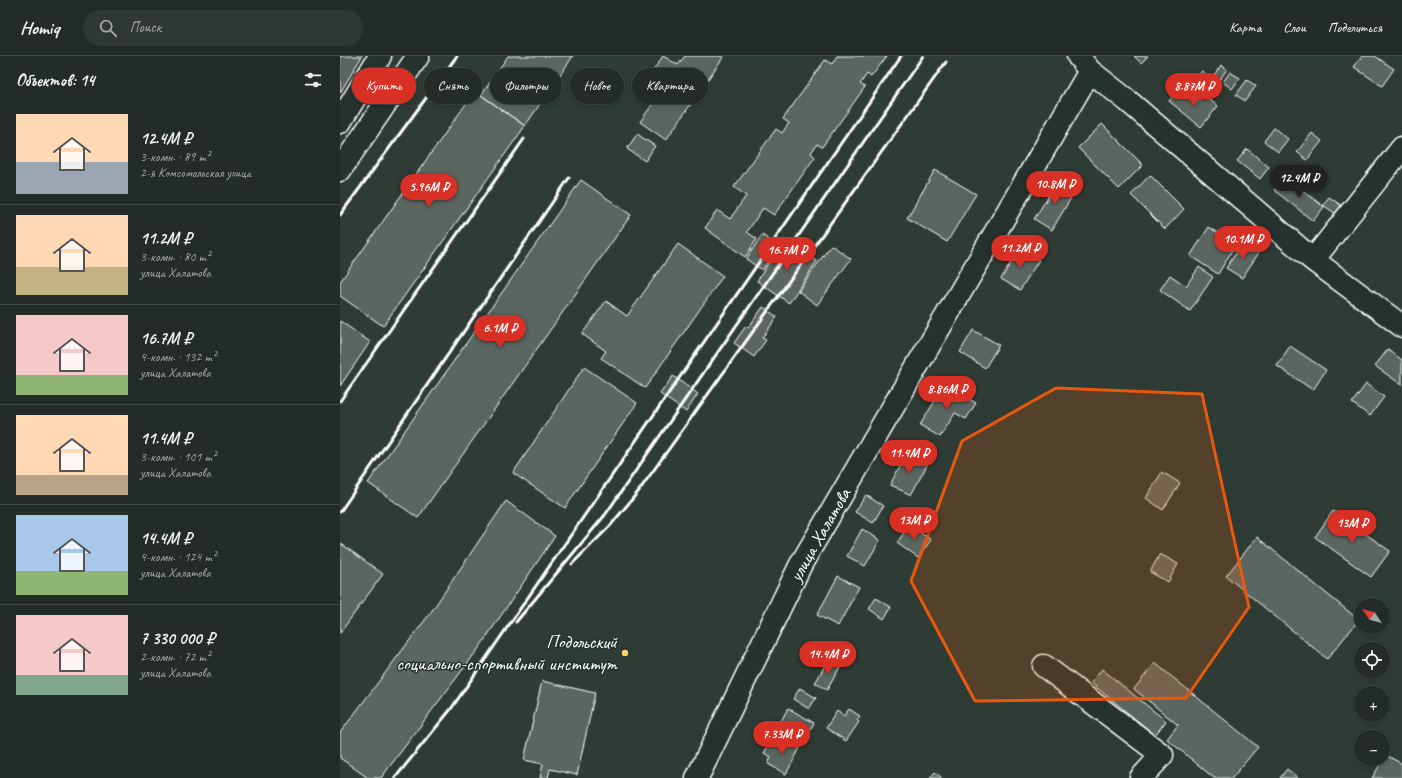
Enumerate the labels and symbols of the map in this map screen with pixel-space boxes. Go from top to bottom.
pin: 8.87M ₽ [1157,73,1231,107]
pin: 12.4M ₽ [1262,165,1336,199]
pin: 10.8M ₽ [1018,171,1092,205]
pin: 5.96M ₽ [392,174,466,208]
pin: 10.1M ₽ [1206,226,1280,260]
pin: 11.2M ₽ [983,235,1057,269]
pin: 16.7M ₽ [750,237,824,271]
pin: 6.1M ₽ [467,315,533,349]
pin: 8.86M ₽ [910,376,984,410]
pin: 11.4M ₽ [872,440,946,474]
street label: улица Халатова [783,483,857,587]
pin: 13M ₽ [886,507,942,541]
pin: 13M ₽ [1324,510,1380,544]
north arrow [1354,598,1390,634]
place label: Подольский социально-спортивный институт [396,630,618,676]
pin: 14.4M ₽ [791,641,865,675]
marker: Подольский социально-спортивный институт [620,648,630,658]
pin: 7.33M ₽ [745,721,819,755]

